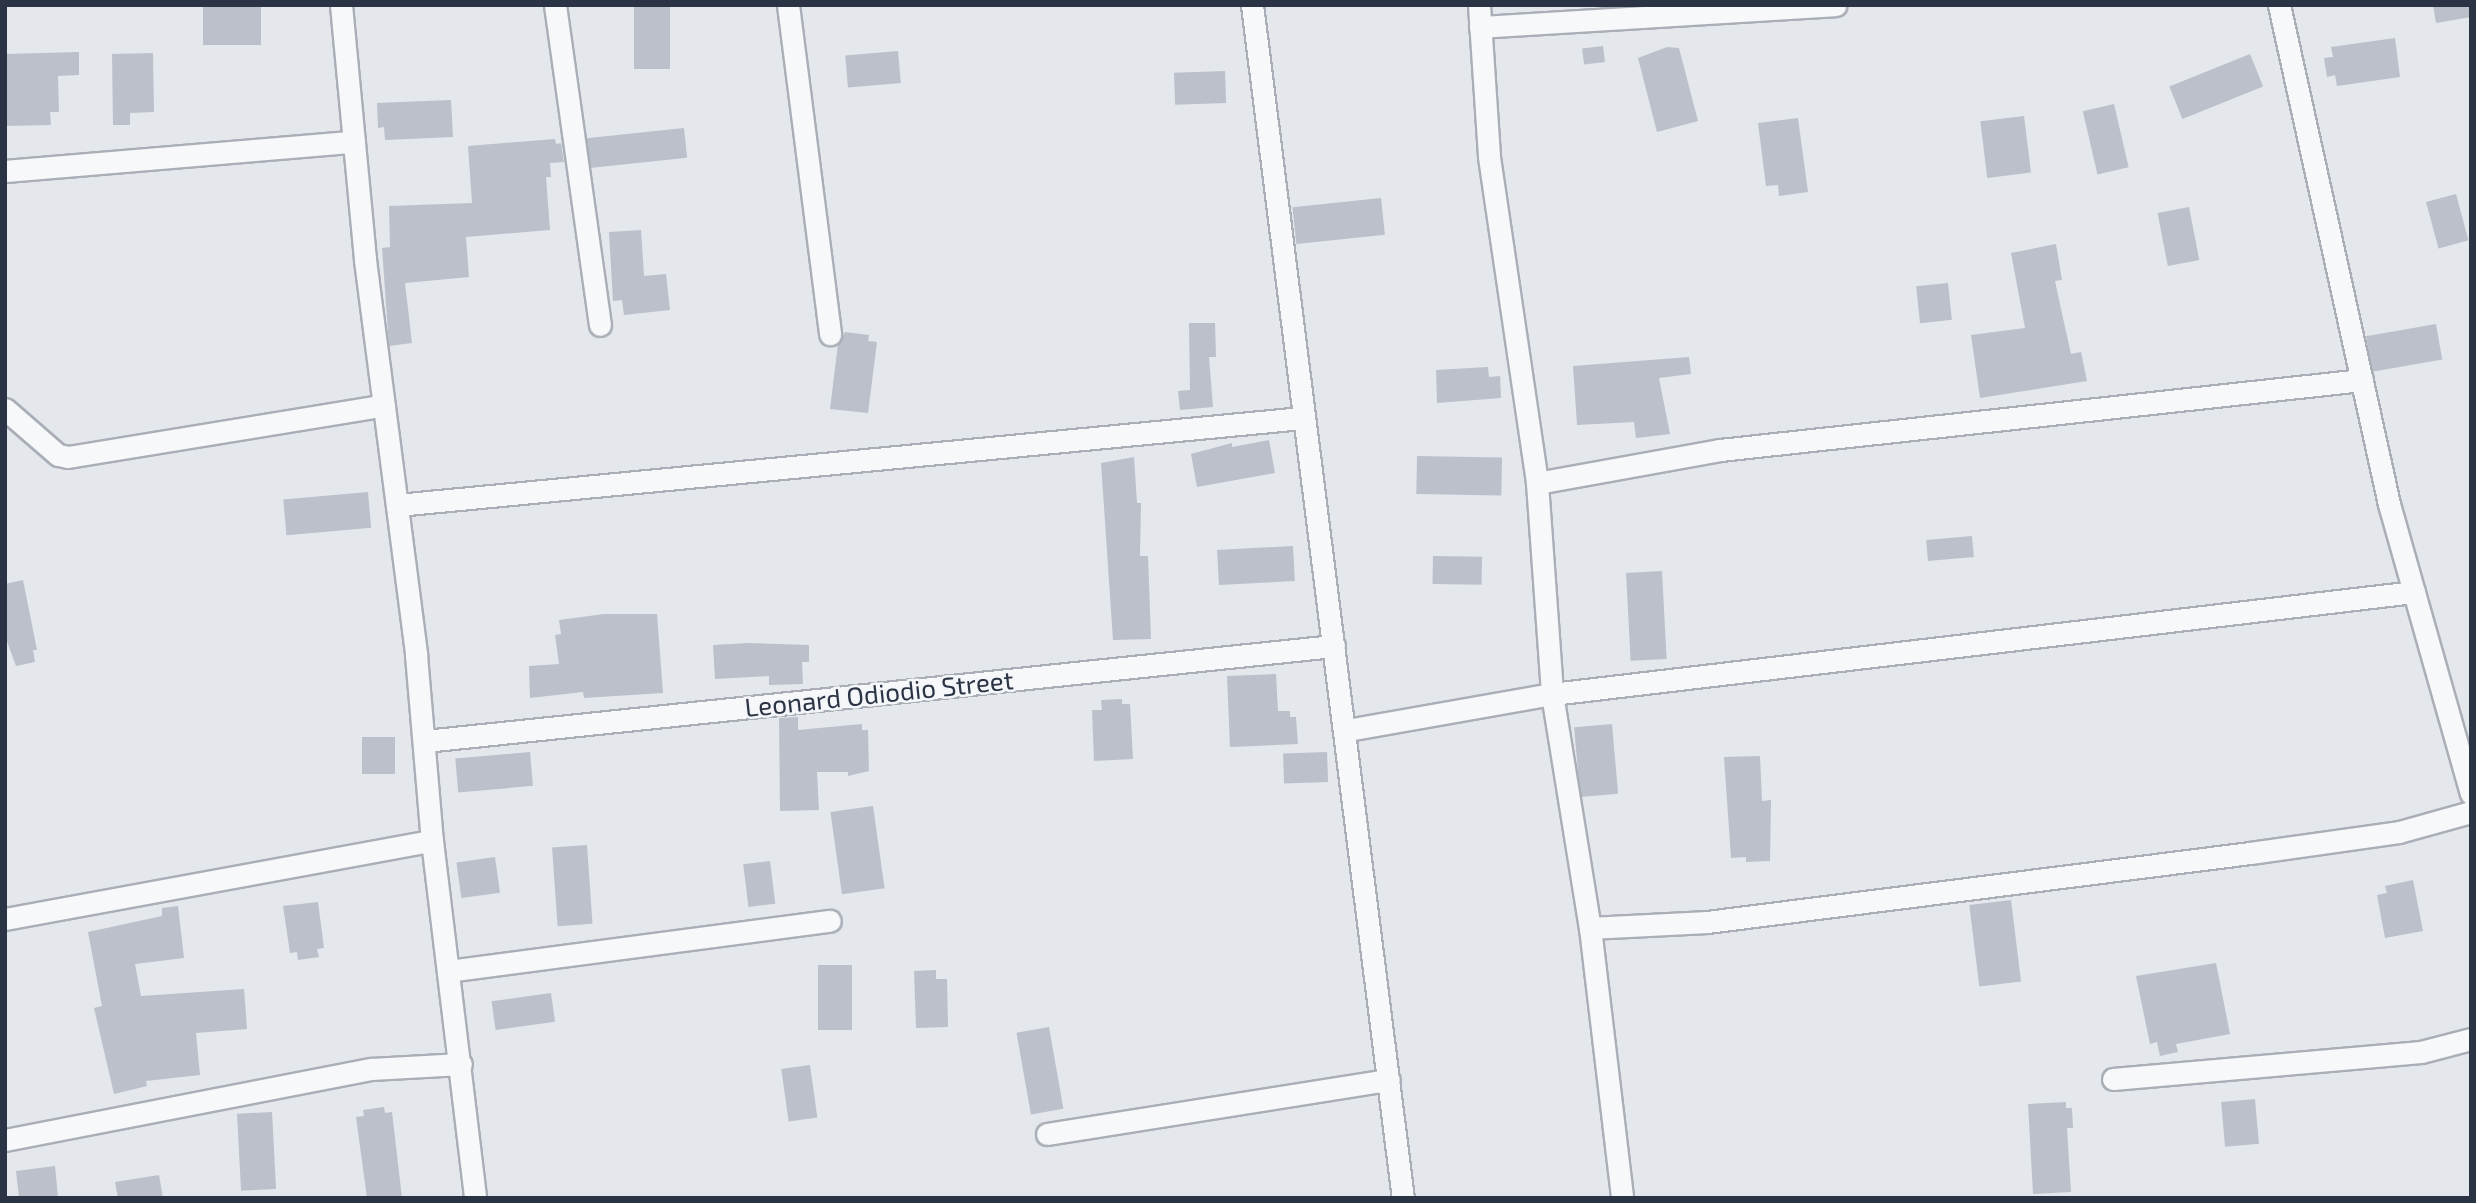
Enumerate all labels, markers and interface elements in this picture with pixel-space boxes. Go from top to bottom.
street label: Leonard Odiodio Street [743,663,1015,723]

